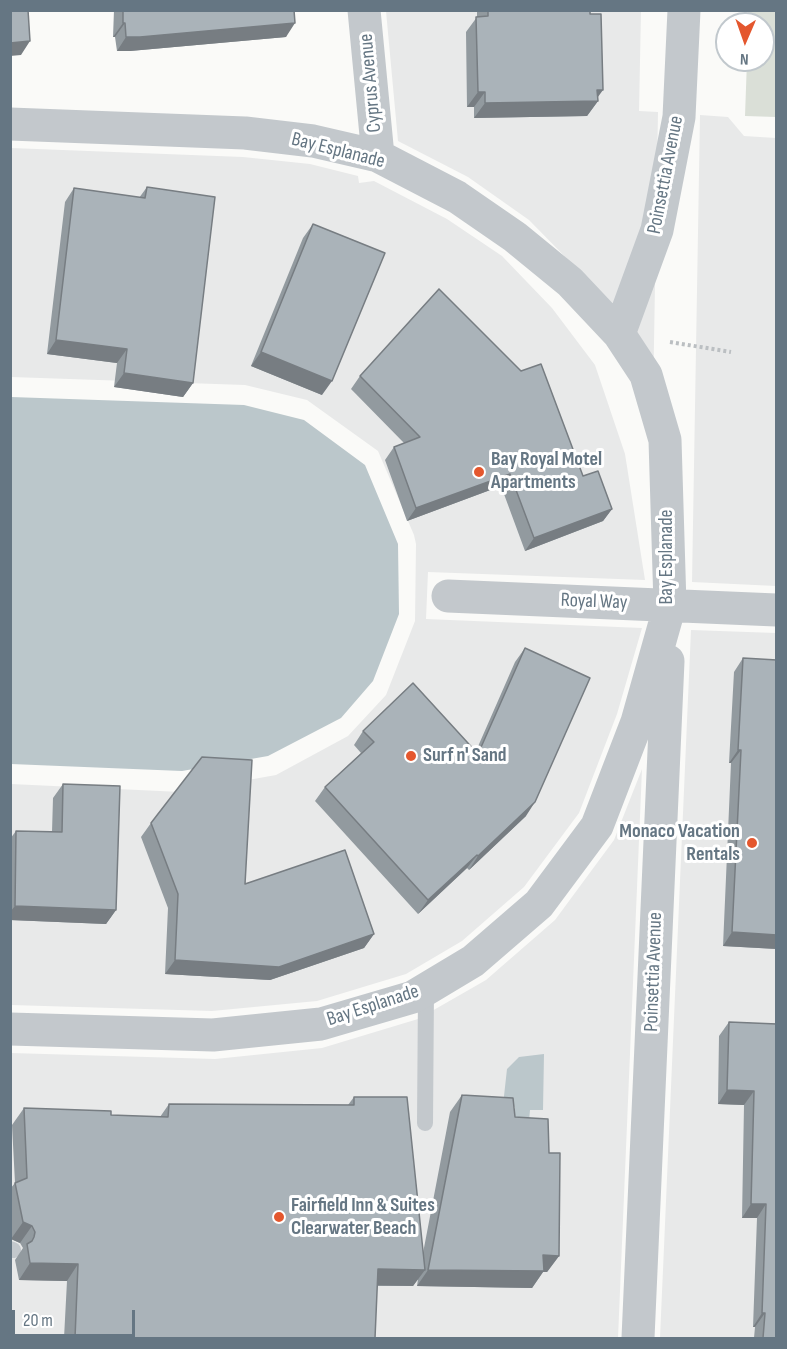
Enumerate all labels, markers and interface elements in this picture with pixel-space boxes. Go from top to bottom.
north arrow [715,12,775,72]
street label: Cyprus Avenue [355,33,387,133]
text: N [740,49,749,68]
street label: Poinsettia Avenue [643,114,689,236]
street label: Bay Esplanade [289,128,387,174]
place label: Bay Royal Motel Apartments [491,448,602,495]
marker: Bay Royal Motel Apartments [472,465,486,479]
street label: Bay Esplanade [655,509,679,605]
street label: Royal Way [560,589,628,615]
place label: Surf n' Sand [423,744,507,768]
marker: Surf n' Sand [404,749,418,763]
place label: Monaco Vacation Rentals [619,820,740,867]
marker: Monaco Vacation Rentals [745,836,759,850]
street label: Poinsettia Avenue [640,912,668,1032]
street label: Bay Esplanade [324,980,422,1032]
place label: Fairfield Inn & Suites Clearwater Beach [291,1194,435,1241]
marker: Fairfield Inn & Suites Clearwater Beach [272,1210,286,1224]
scale bar [15,1298,138,1336]
text: 20 m [23,1310,53,1331]

